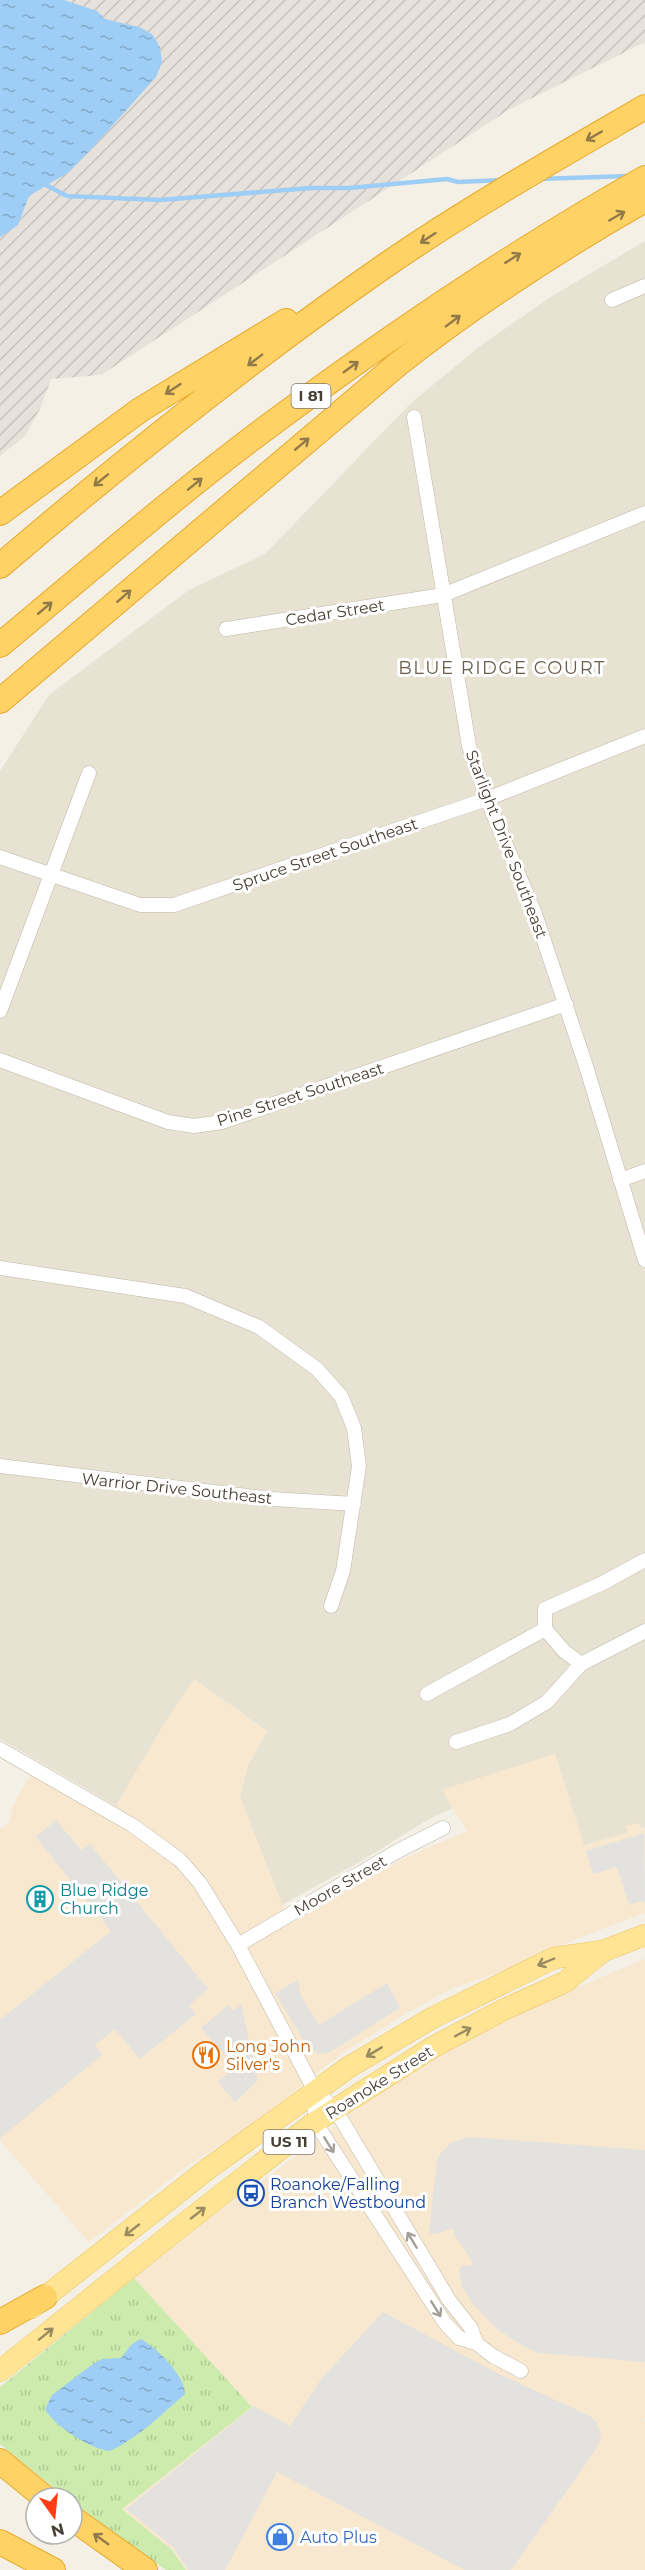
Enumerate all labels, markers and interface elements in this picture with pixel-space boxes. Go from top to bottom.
one-way arrow [586,130,603,142]
one-way arrow [608,210,625,222]
one-way arrow [420,232,437,244]
one-way arrow [504,251,521,263]
one-way arrow [445,315,461,328]
one-way arrow [247,354,263,367]
one-way arrow [343,360,359,373]
one-way arrow [165,383,182,395]
road number: I 81 [292,384,330,408]
one-way arrow [294,437,309,451]
one-way arrow [94,473,109,487]
one-way arrow [187,477,203,490]
one-way arrow [116,589,132,603]
street label: Cedar Street [284,595,386,630]
one-way arrow [37,601,52,615]
district label: BLUE RIDGE COURT [398,657,606,679]
street label: Starlight Drive Southeast [462,747,551,941]
street label: Spruce Street Southeast [230,814,421,895]
street label: Pine Street Southeast [214,1058,386,1130]
street label: Warrior Drive Southeast [81,1469,273,1508]
street label: Moore Street [291,1851,390,1920]
place label: Blue Ridge Church [60,1881,148,1918]
building icon: Blue Ridge Church [25,1884,55,1914]
one-way arrow [538,1957,556,1968]
one-way arrow [453,2026,471,2037]
place label: Long John Silver's [226,2037,311,2074]
restaurant icon: Long John Silver's [191,2040,221,2070]
street label: Roanoke Street [322,2041,437,2123]
one-way arrow [365,2047,382,2059]
road number: US 11 [264,2130,314,2154]
one-way arrow [323,2137,336,2154]
place label: Roanoke/Falling Branch Westbound [270,2175,426,2212]
bus stop icon: Roanoke/Falling Branch Westbound [236,2178,266,2208]
one-way arrow [190,2206,206,2219]
one-way arrow [124,2223,140,2236]
one-way arrow [406,2232,418,2249]
one-way arrow [430,2300,442,2317]
one-way arrow [37,2328,53,2341]
north arrow [24,2486,84,2546]
text: N [49,2519,66,2541]
shop icon: Auto Plus [265,2522,295,2552]
place label: Auto Plus [300,2528,377,2547]
one-way arrow [94,2533,110,2545]

